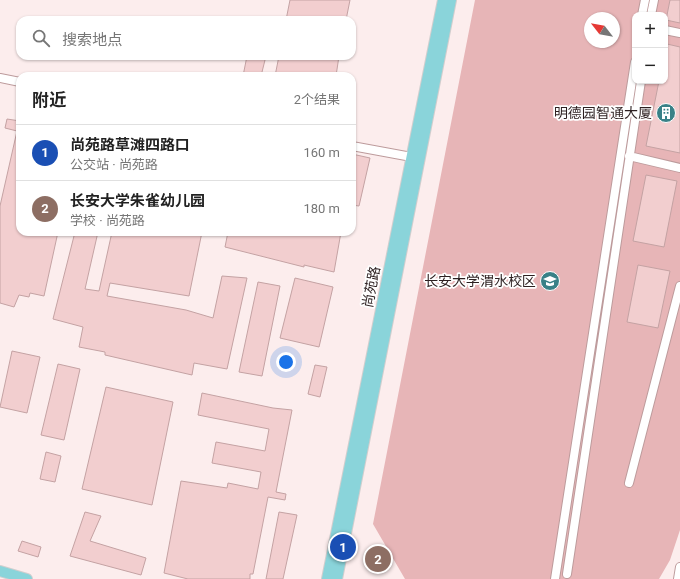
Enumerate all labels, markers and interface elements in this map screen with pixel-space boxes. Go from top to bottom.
north arrow [584,12,620,48]
map controls [632,12,668,84]
button: + [632,12,668,48]
search box [16,16,356,60]
icon: search [30,27,52,49]
text: 搜索地点 [62,31,122,49]
button: − [632,48,668,84]
text: 附近 [32,90,66,110]
text: 2个结果 [294,92,340,107]
building icon: 明德园智通大厦 [655,102,677,124]
place label: 明德园智通大厦 [554,105,652,121]
text: 尚苑路草滩四路口 [70,136,190,154]
text: 1 [41,145,49,160]
text: 160 m [303,145,340,160]
text: 公交站 · 尚苑路 [70,157,158,172]
text: 长安大学朱雀幼儿园 [70,192,205,210]
text: 2 [41,201,49,216]
text: 180 m [303,201,340,216]
text: 学校 · 尚苑路 [70,213,145,228]
street label: 尚苑路 [359,265,383,309]
school or university icon: 长安大学渭水校区 [539,270,561,292]
place label: 长安大学渭水校区 [424,273,536,289]
your location [276,352,296,372]
pin: 1 [330,532,356,562]
pin: 2 [365,544,391,574]

